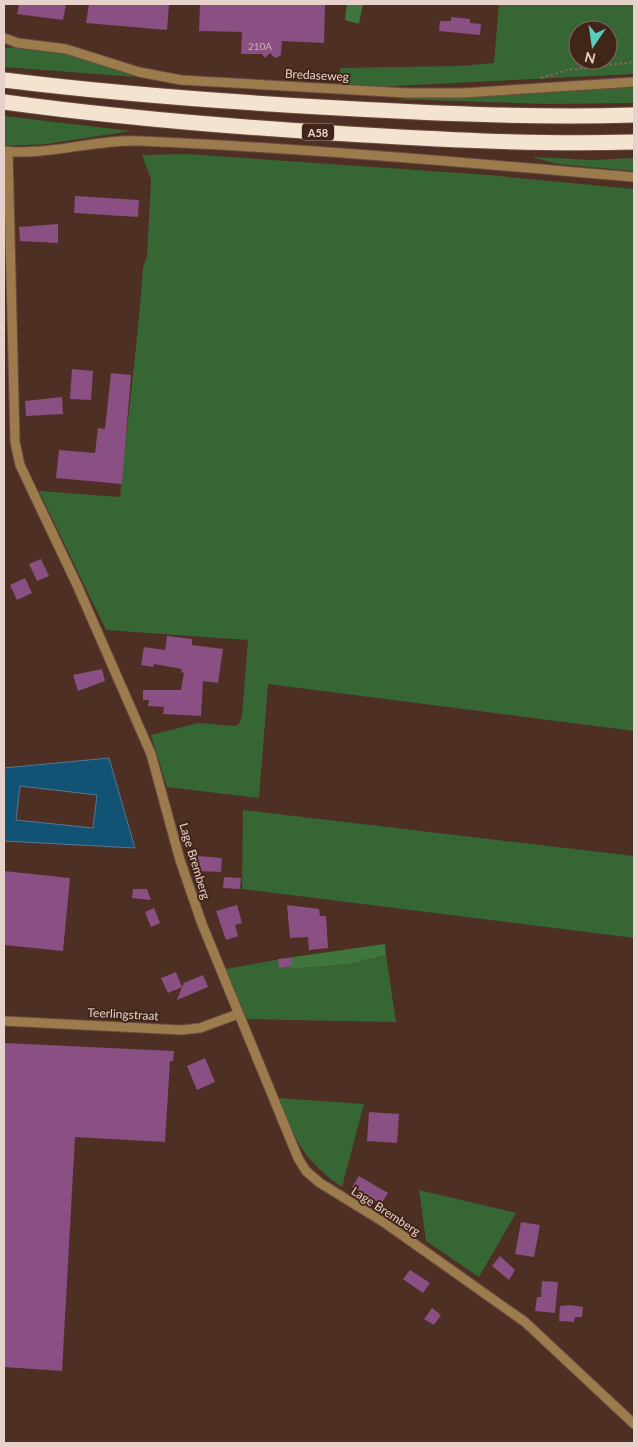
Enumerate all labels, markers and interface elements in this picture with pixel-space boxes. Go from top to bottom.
north arrow [568,20,618,70]
house number: 210A [248,40,272,52]
text: N [583,49,597,68]
street label: Bredaseweg [285,66,349,84]
road number: A58 [302,124,334,140]
street label: Lage Bremberg [176,821,214,901]
street label: Teerlingstraat [87,1005,160,1023]
street label: Lage Bremberg [349,1183,423,1239]

